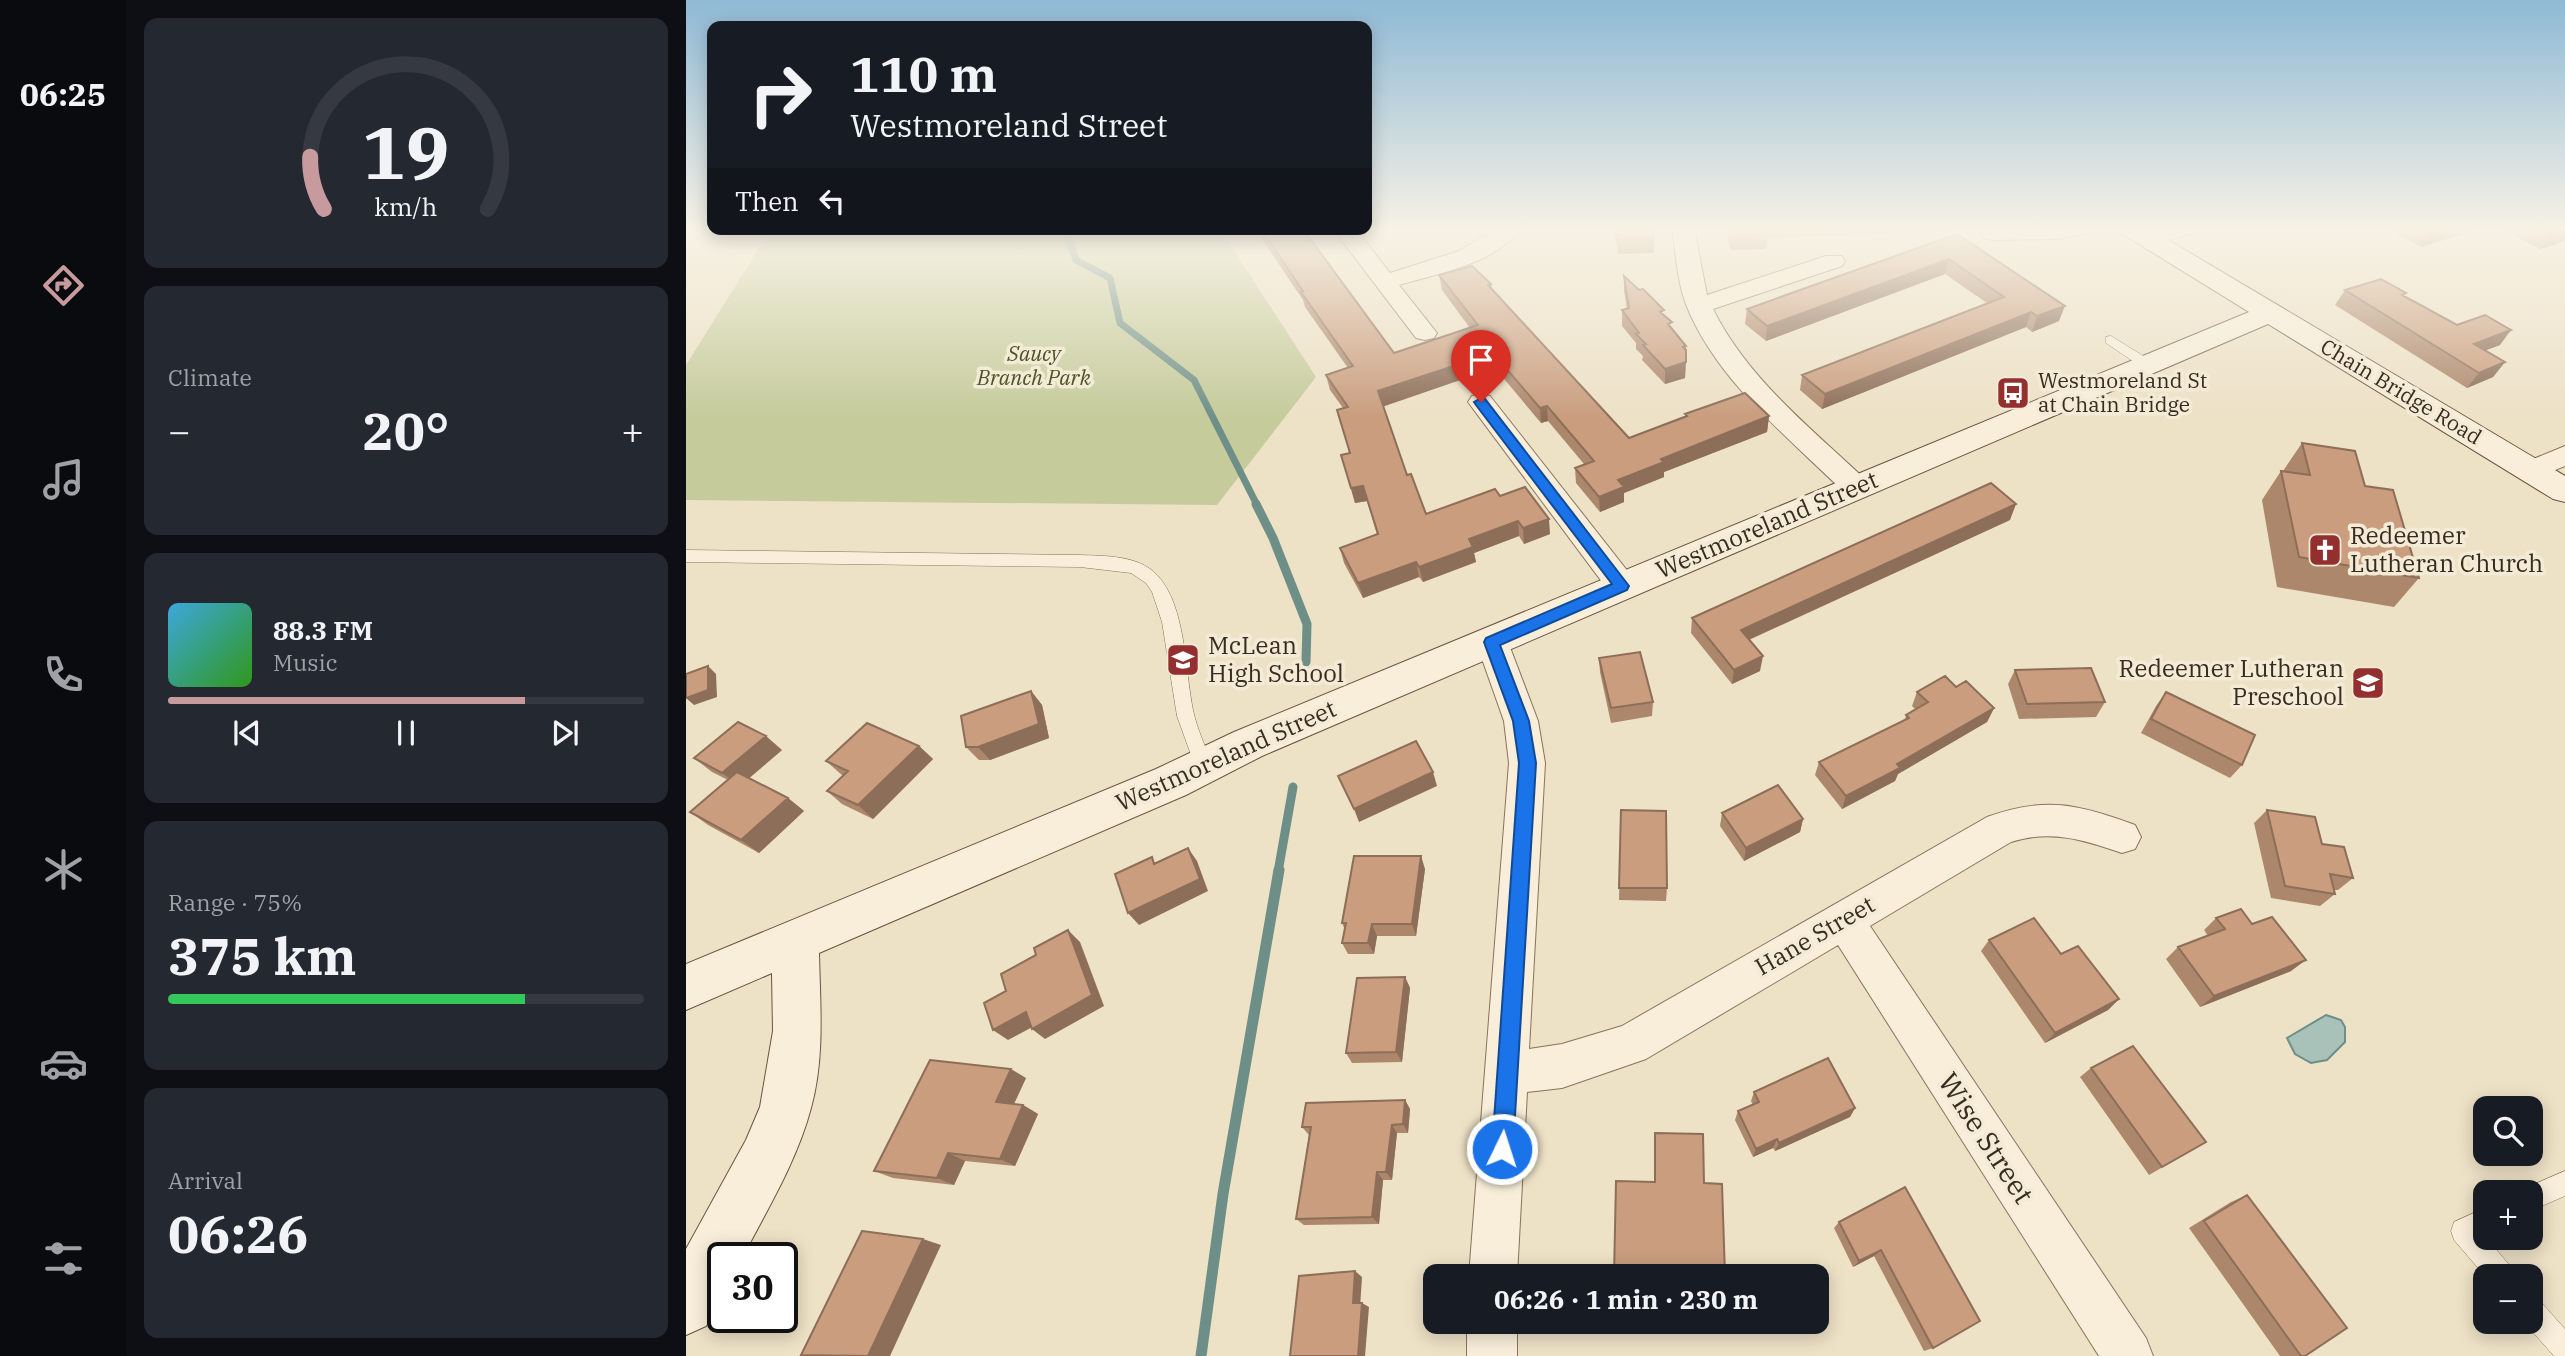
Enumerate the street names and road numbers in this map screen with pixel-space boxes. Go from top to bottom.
street label: Chain Bridge Road [2316,332,2488,450]
street label: Westmoreland Street [1651,463,1882,585]
street label: Westmoreland Street [1110,692,1341,818]
street label: Hane Street [1749,888,1880,982]
street label: Wise Street [1930,1065,2043,1211]

